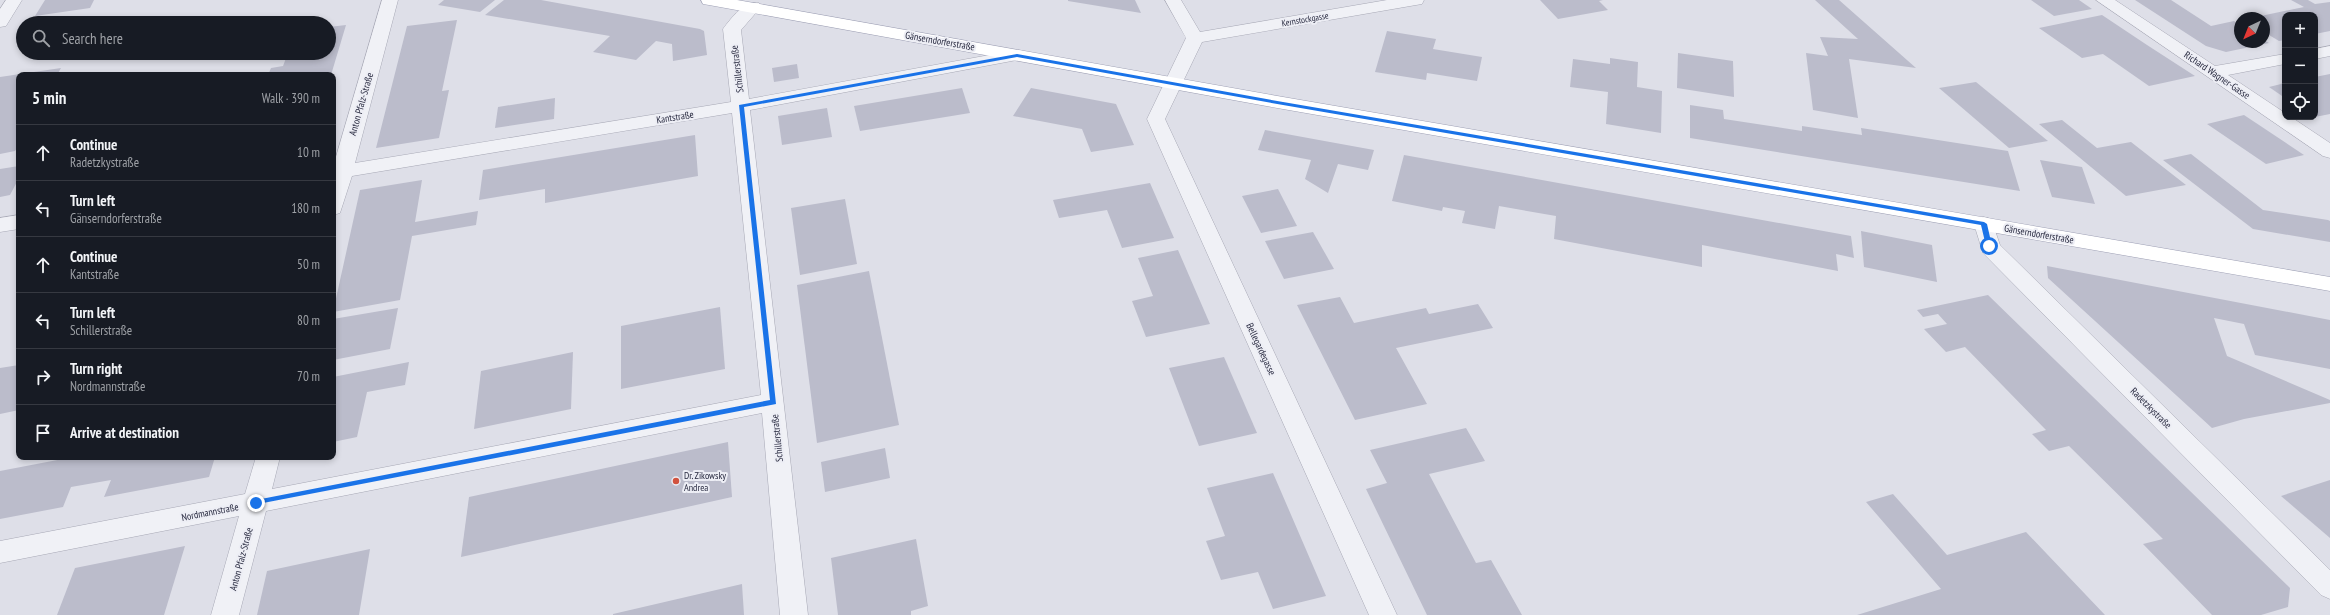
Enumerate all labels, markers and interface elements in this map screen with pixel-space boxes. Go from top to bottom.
street label: Kernstockgasse [1281,9,1330,29]
north arrow [2234,12,2270,48]
map controls [2282,12,2318,120]
button: + [2282,12,2318,48]
search box [16,16,336,60]
icon: search [30,27,52,49]
street label: Gänserndorferstraße [904,28,976,54]
text: Search here [62,29,123,48]
street label: Schillerstraße [728,44,746,94]
street label: Richard Wagner-Gasse [2182,48,2252,102]
button: − [2282,48,2318,84]
street label: Anton Pfalz-Straße [346,71,376,137]
button: locate [2282,84,2318,120]
text: 5 min [32,87,66,109]
text: Walk · 390 m [262,90,320,107]
street label: Kantstraße [655,108,695,126]
text: Continue [70,135,117,154]
icon: ahead [32,142,54,164]
text: 10 m [297,144,320,161]
text: Radetzkystraße [70,154,139,171]
text: Turn left [70,191,115,210]
icon: left [32,198,54,220]
text: 180 m [291,200,320,217]
text: Gänserndorferstraße [70,210,162,227]
street label: Gänserndorferstraße [2003,221,2075,247]
route start [1980,237,1998,255]
text: Continue [70,247,117,266]
icon: ahead [32,254,54,276]
text: 50 m [297,256,320,273]
text: Kantstraße [70,266,119,283]
text: Turn left [70,303,115,322]
icon: left [32,310,54,332]
text: 80 m [297,312,320,329]
street label: Bellegardegasse [1243,321,1279,377]
text: Schillerstraße [70,322,132,339]
text: Turn right [70,359,122,378]
icon: right [32,366,54,388]
text: 70 m [297,368,320,385]
text: Nordmannstraße [70,378,145,395]
street label: Radetzkystraße [2128,385,2174,431]
street label: Schillerstraße [768,414,786,462]
icon: arrive [32,422,54,444]
text: Arrive at destination [70,423,179,442]
place label: Dr. Zikowsky Andrea [684,469,726,494]
marker: Dr. Zikowsky Andrea [671,476,681,486]
route end [247,494,265,512]
street label: Nordmannstraße [180,500,240,524]
street label: Anton Pfalz-Straße [226,526,256,592]

